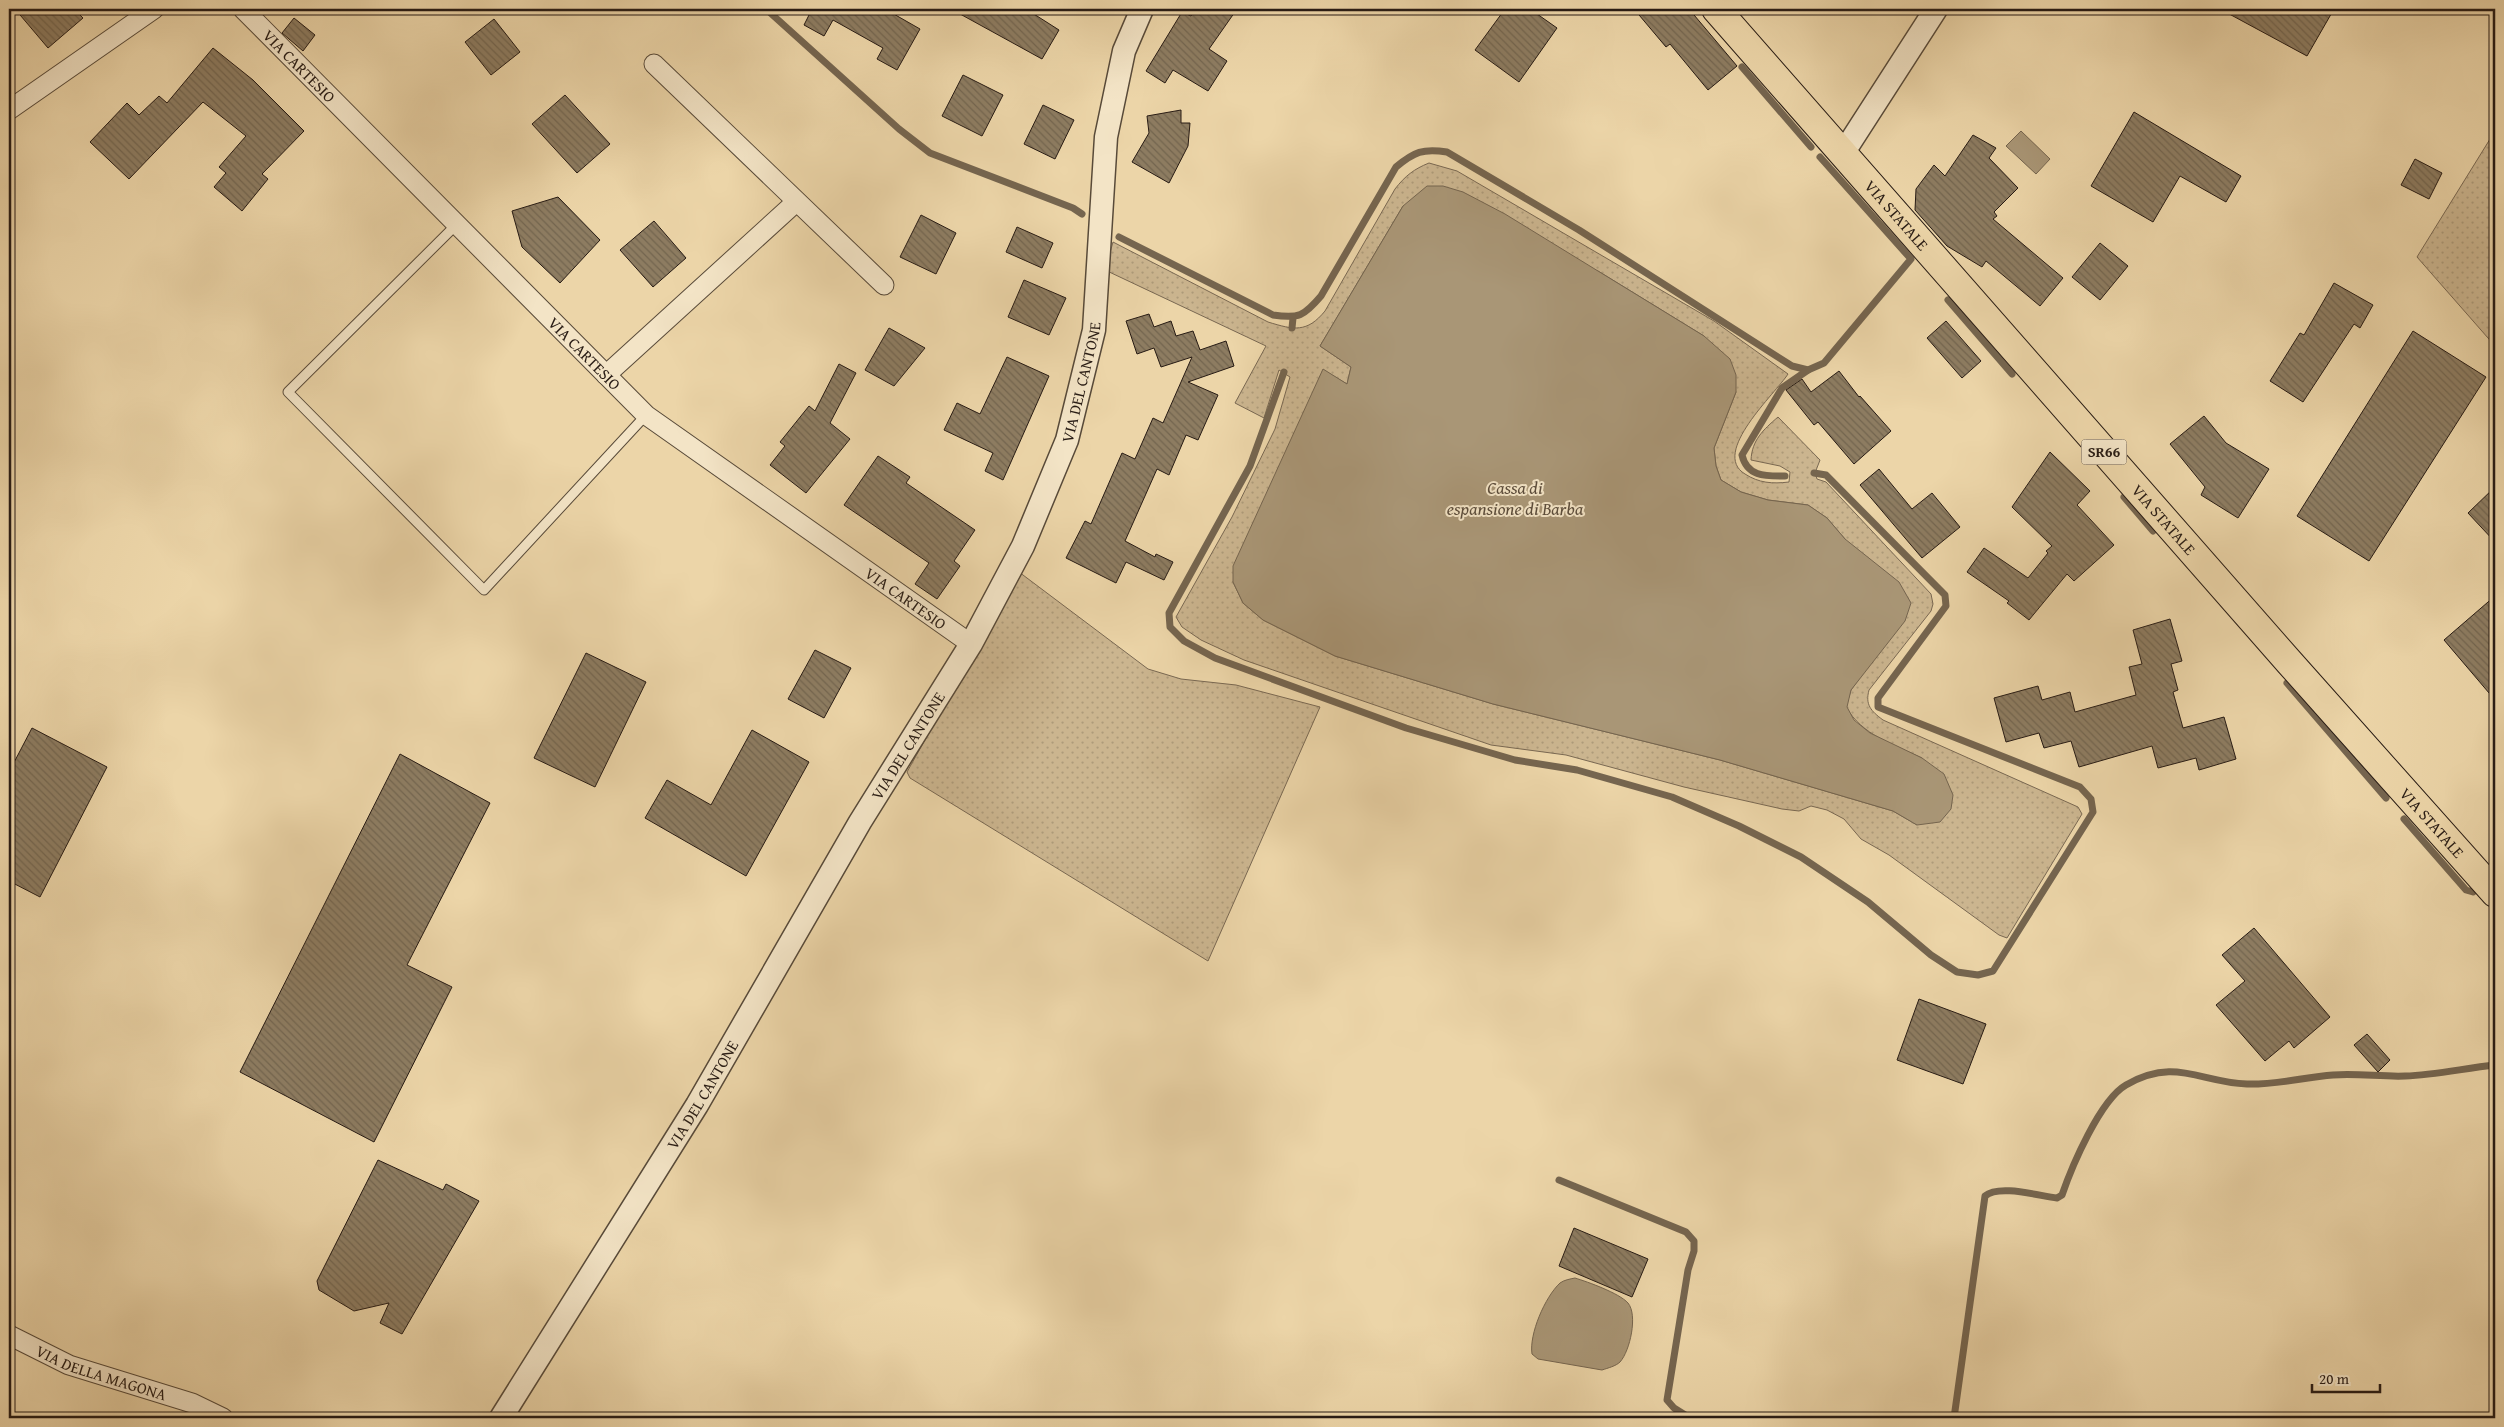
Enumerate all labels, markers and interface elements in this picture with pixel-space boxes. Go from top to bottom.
street label: VIA CARTESIO [257,24,342,108]
street label: VIA STATALE [1859,174,1934,256]
street label: VIA CARTESIO [543,311,627,396]
street label: VIA DEL CANTONE [1055,321,1106,445]
road number: SR66 [2082,440,2126,464]
water label: Cassa di espansione di Barba [1447,474,1584,522]
street label: VIA STATALE [2126,479,2202,560]
street label: VIA CARTESIO [860,561,952,635]
street label: VIA DEL CANTONE [865,687,951,804]
street label: VIA STATALE [2394,782,2470,863]
street label: VIA DEL CANTONE [660,1035,744,1154]
street label: VIA DELLA MAGONA [32,1338,170,1407]
scale bar [2312,1362,2379,1394]
text: 20 m [2319,1368,2350,1389]

